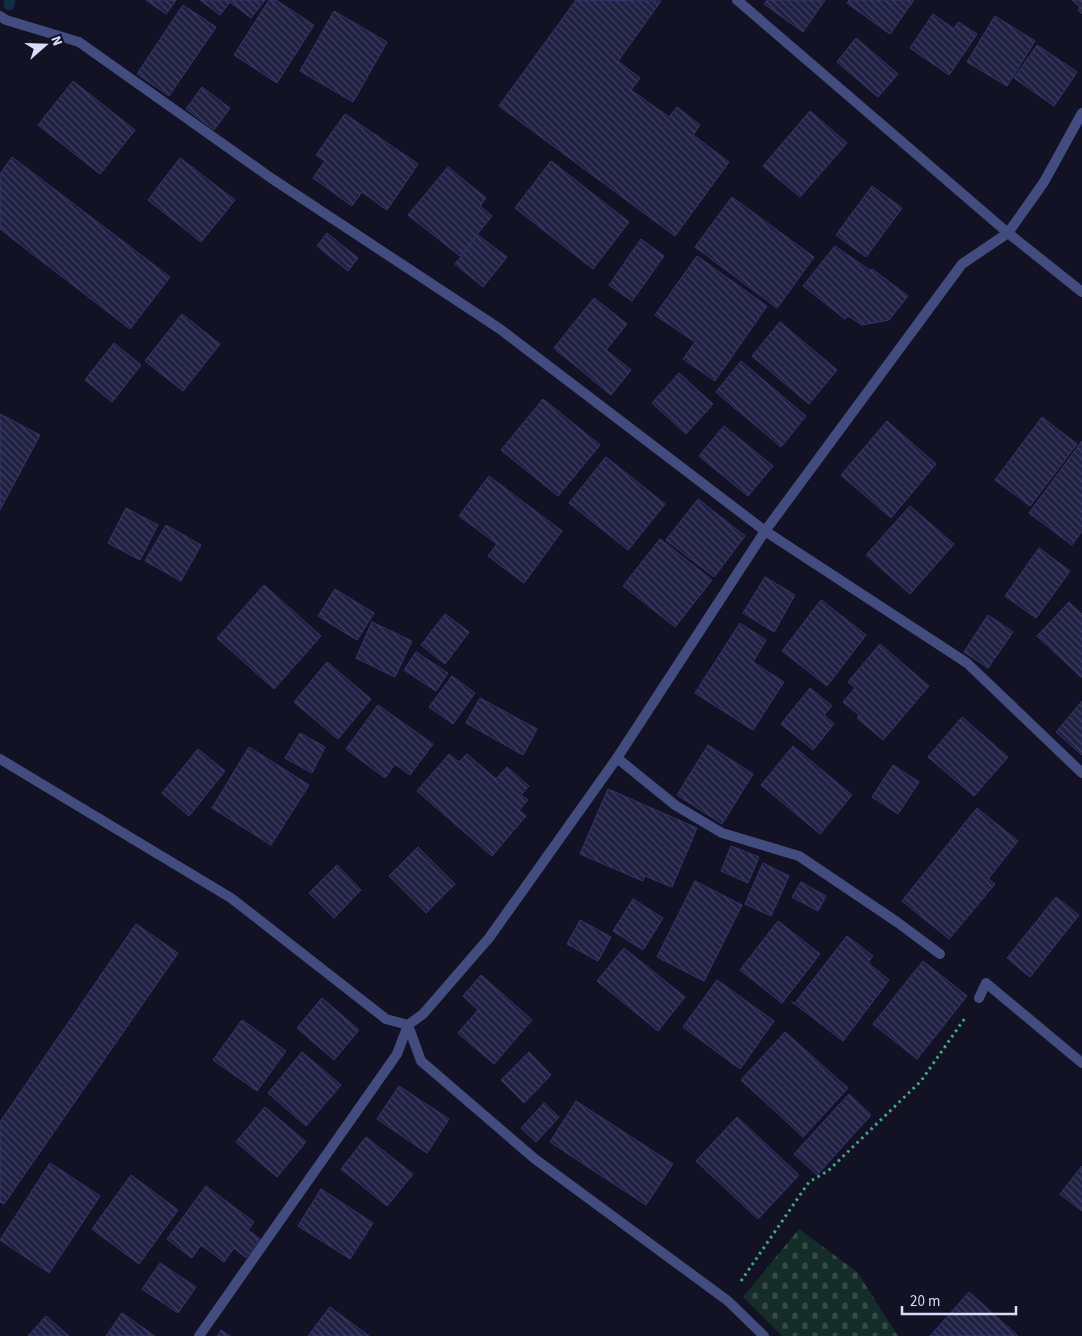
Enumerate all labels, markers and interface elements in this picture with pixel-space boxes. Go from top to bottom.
north arrow [20,20,70,70]
text: N [45,33,67,49]
scale bar [902,1284,1016,1316]
text: 20 m [910,1291,940,1312]

